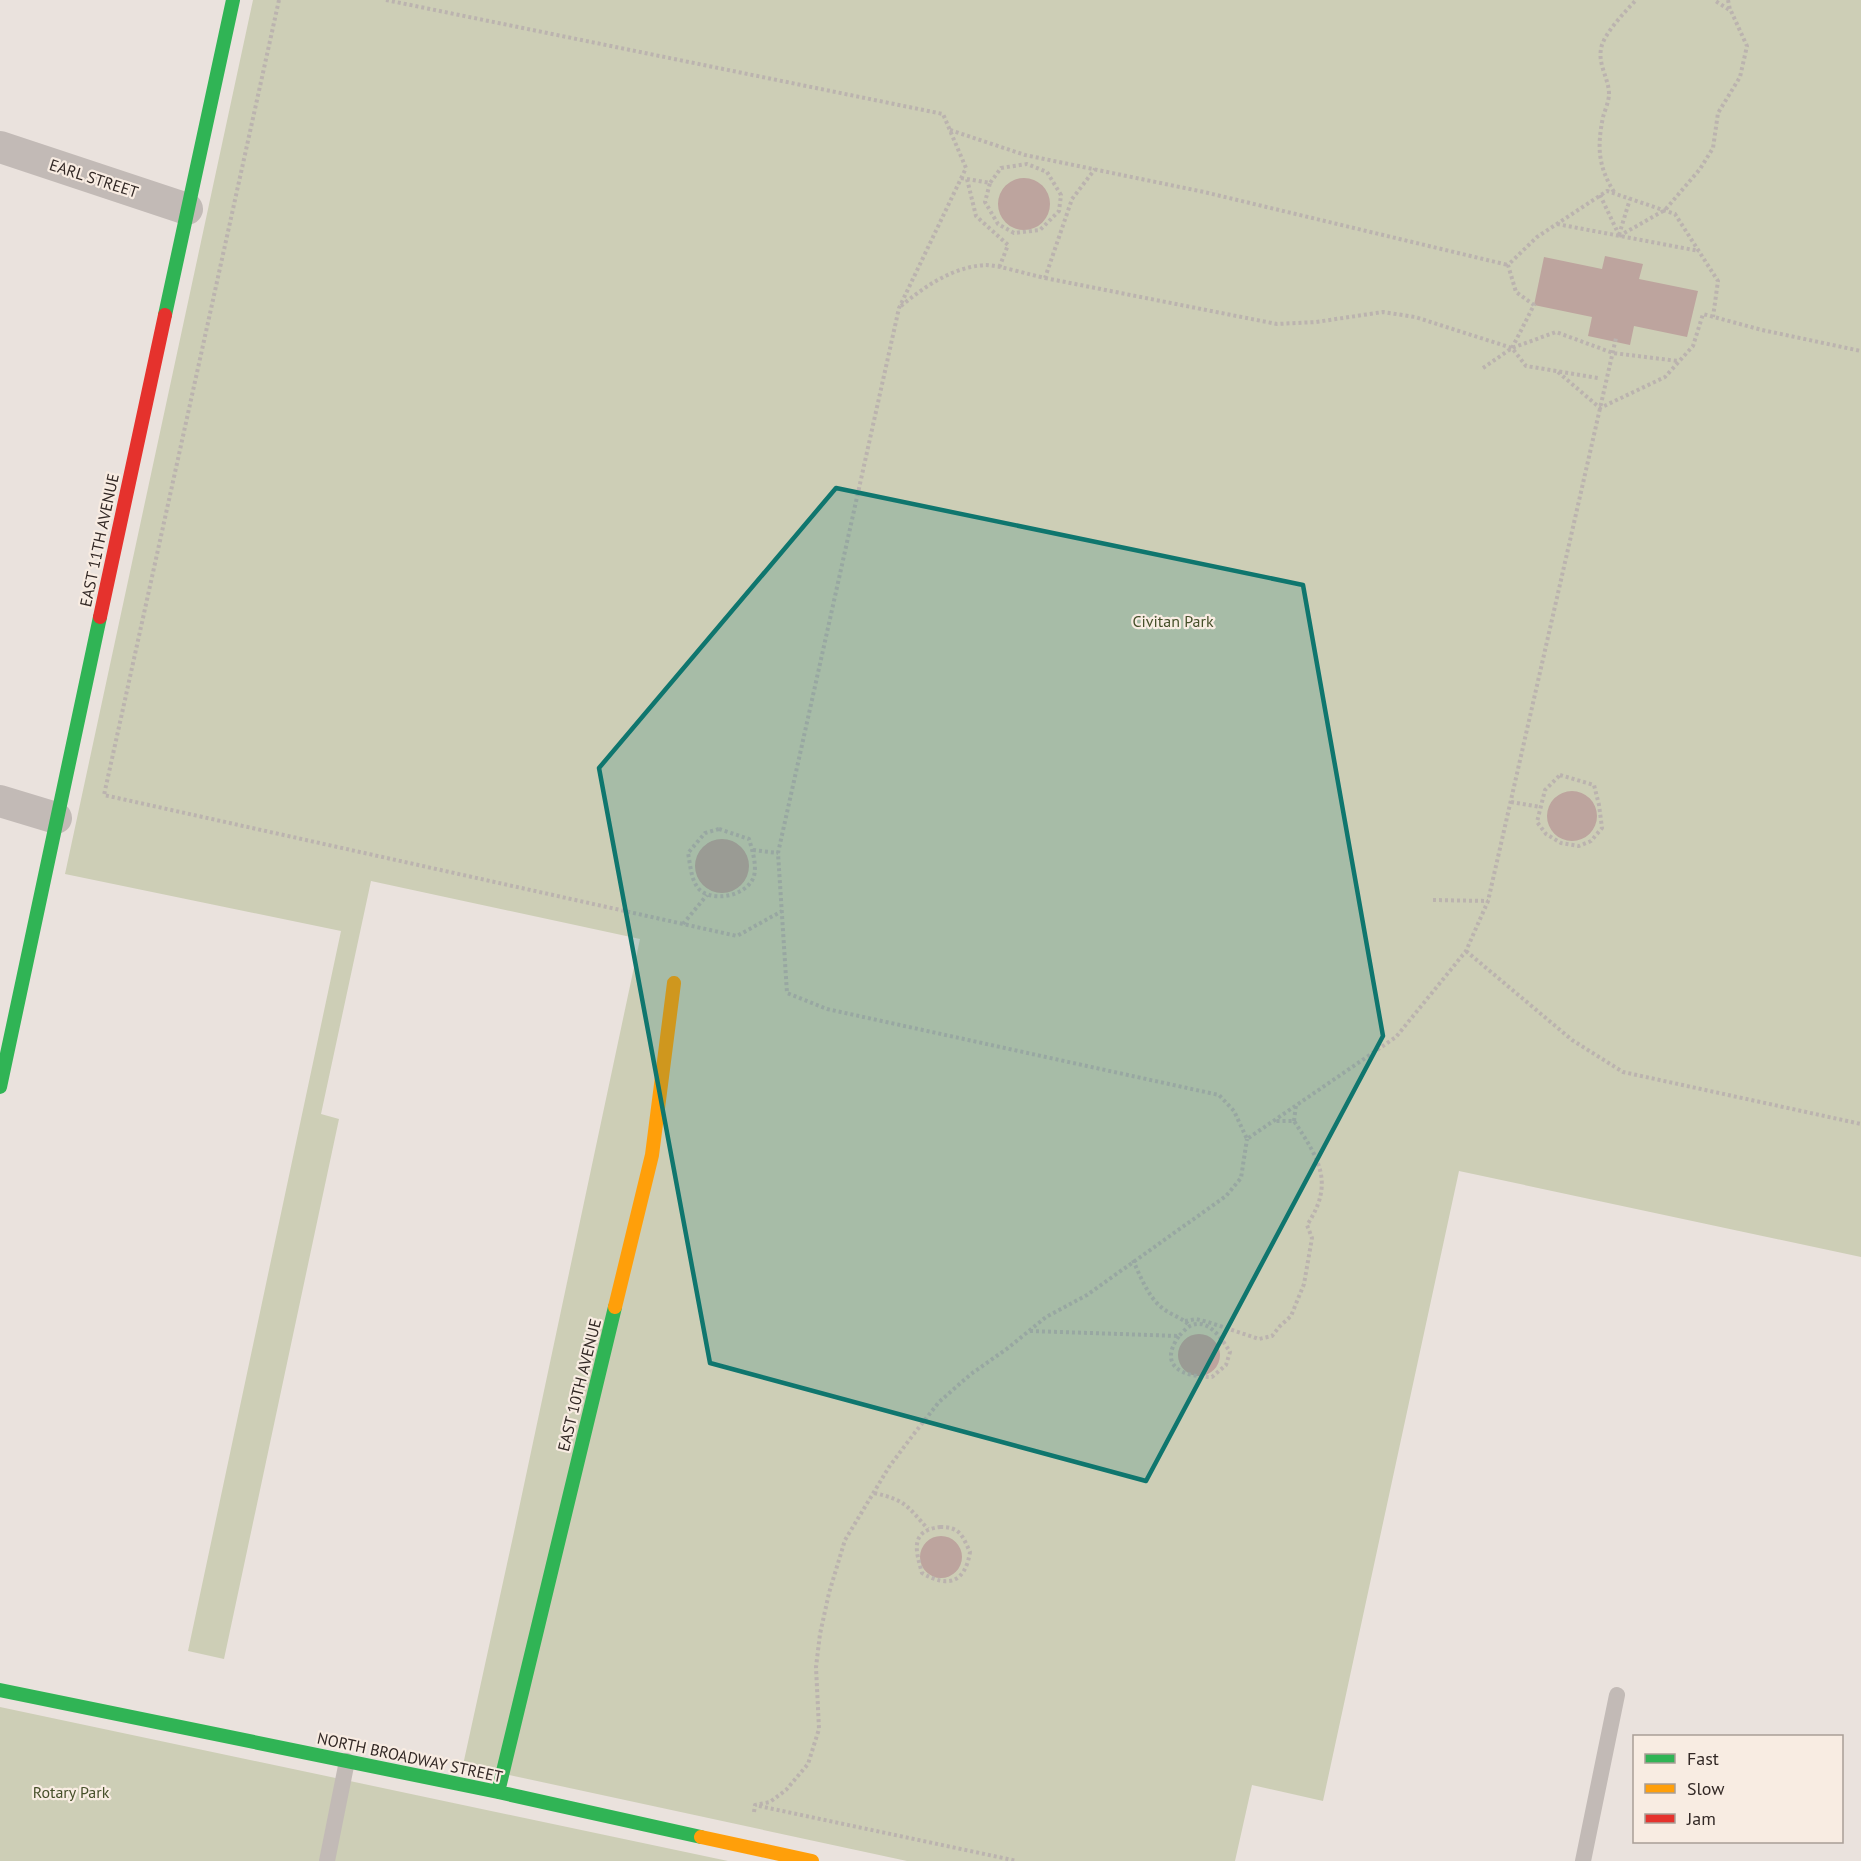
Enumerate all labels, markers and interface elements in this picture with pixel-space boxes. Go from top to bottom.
street label: EARL STREET [47,154,141,202]
street label: EAST 11TH AVENUE [75,471,123,609]
park label: Civitan Park [1132,611,1214,631]
street label: EAST 10TH AVENUE [553,1317,605,1453]
street label: NORTH BROADWAY STREET [315,1728,505,1786]
legend [1633,1735,1843,1843]
text: Fast [1687,1747,1719,1770]
text: Slow [1687,1777,1725,1800]
park label: Rotary Park [33,1782,110,1802]
text: Jam [1686,1807,1716,1830]

